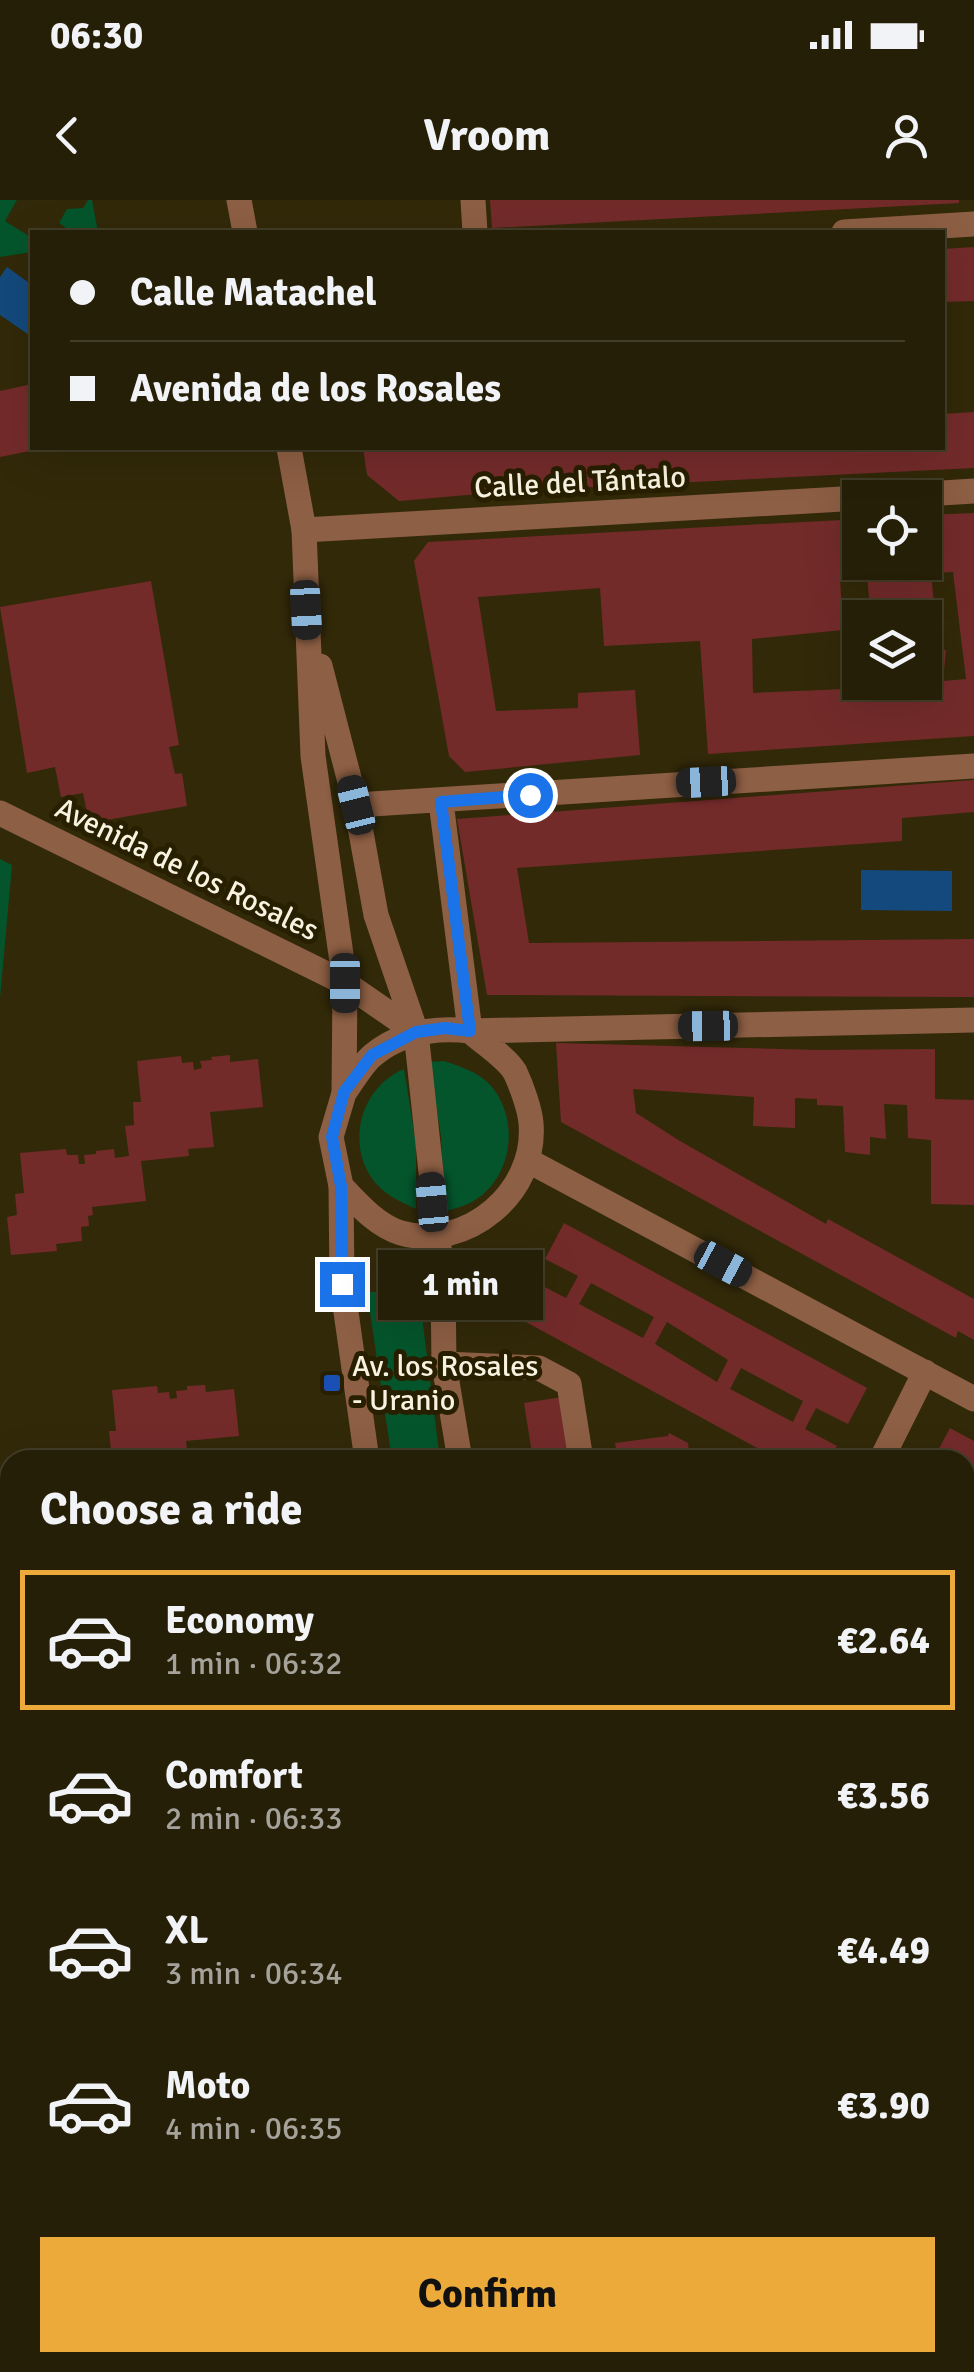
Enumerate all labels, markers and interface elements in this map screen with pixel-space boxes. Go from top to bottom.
text: 06:30 [50,12,143,59]
icon: back [40,108,95,163]
text: Vroom [424,108,550,163]
icon: person [879,108,934,163]
text: Calle Matachel [130,269,377,316]
text: Avenida de los Rosales [130,365,501,412]
street label: Calle del Tántalo [473,458,687,507]
map controls [842,480,942,700]
button: locate [842,480,942,580]
car [289,579,323,641]
button: layers [842,600,942,700]
car [675,765,737,799]
car [334,772,378,838]
route start [508,773,553,818]
street label: Avenida de los Rosales [49,790,324,949]
car [330,953,360,1013]
car [678,1010,738,1042]
car [414,1171,450,1233]
car [689,1237,757,1291]
callout: 1 min [377,1249,542,1319]
route end [320,1262,365,1307]
text: 1 min [422,1265,499,1304]
place label: Av. los Rosales - Uranio [352,1348,538,1419]
marker: Av. los Rosales - Uranio [321,1372,343,1394]
text: Choose a ride [40,1482,303,1537]
icon: car [45,1595,135,1685]
text: Economy [165,1597,314,1644]
text: €2.64 [837,1617,930,1664]
text: 1 min · 06:32 [165,1644,343,1683]
icon: car [45,1750,135,1840]
text: Comfort [165,1752,303,1799]
text: €3.56 [837,1772,930,1819]
text: 2 min · 06:33 [165,1799,343,1838]
icon: car [45,1905,135,1995]
text: XL [165,1907,208,1954]
text: €4.49 [837,1927,930,1974]
text: 3 min · 06:34 [165,1954,343,1993]
icon: car [45,2060,135,2150]
text: Moto [165,2062,250,2109]
text: €3.90 [837,2082,930,2129]
text: 4 min · 06:35 [165,2109,343,2148]
button: Confirm [40,2237,935,2352]

